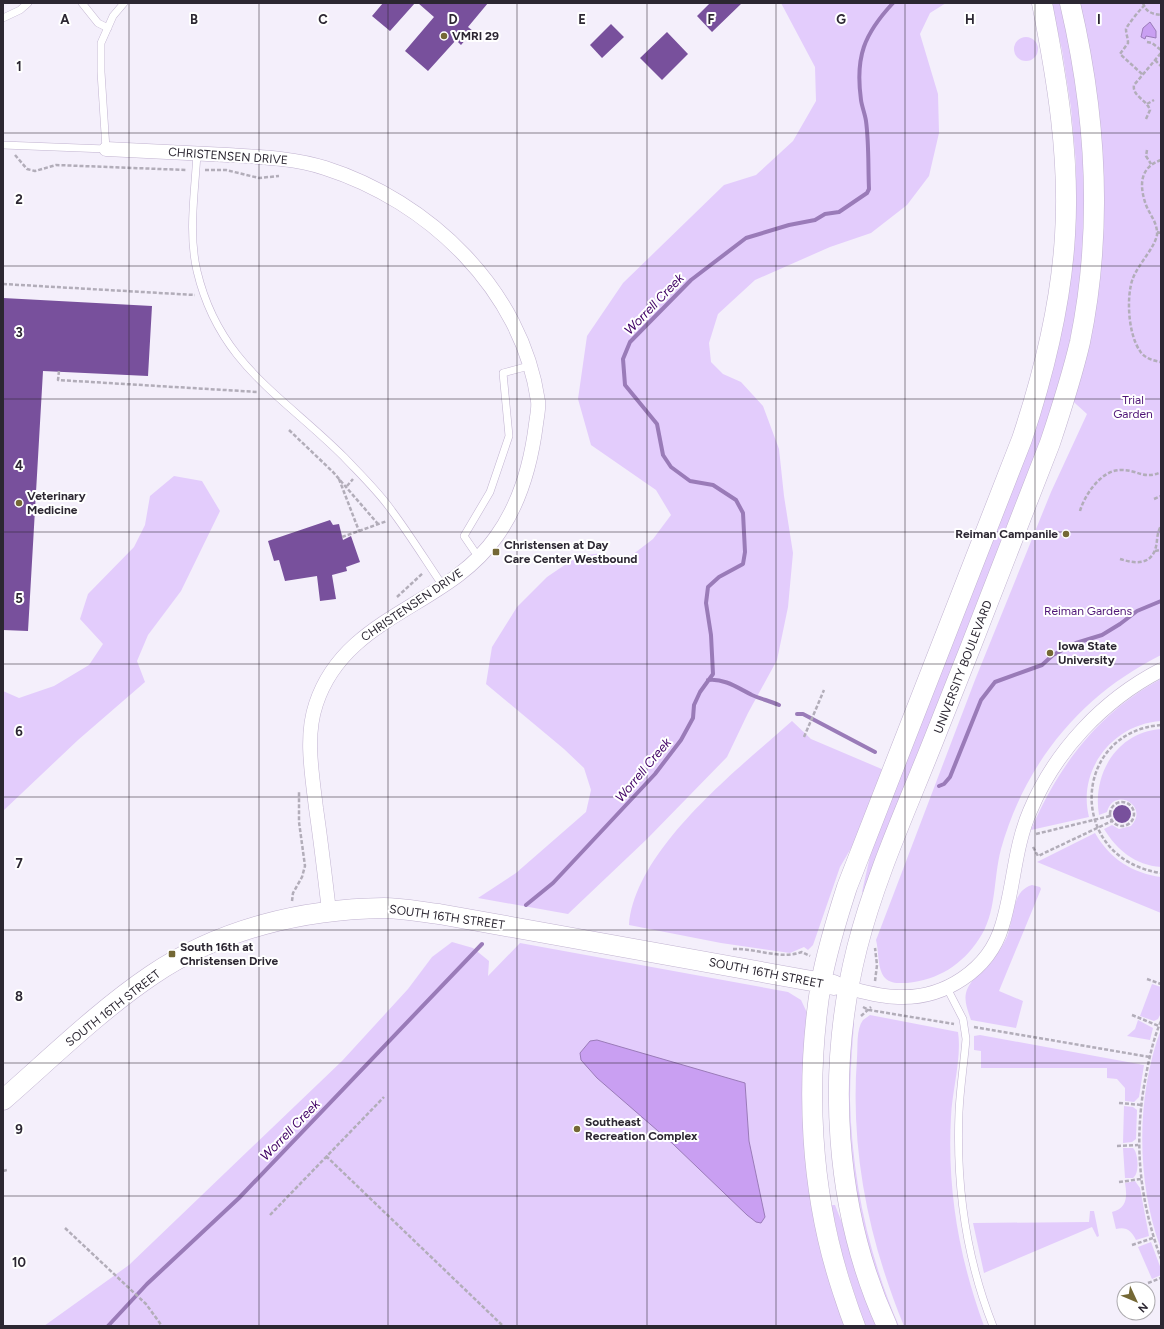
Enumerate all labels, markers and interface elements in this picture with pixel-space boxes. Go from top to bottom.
text: A [60,12,70,27]
text: B [190,12,198,27]
text: C [318,12,328,27]
text: D [448,12,458,27]
text: E [578,12,586,27]
text: F [707,12,715,27]
text: G [836,12,846,27]
text: H [965,12,975,27]
text: I [1097,12,1101,27]
place label: VMRI 29 [452,29,499,43]
marker: VMRI 29 [439,31,449,41]
text: 1 [16,59,22,74]
street label: CHRISTENSEN DRIVE [168,145,288,167]
text: 2 [15,192,23,207]
water label: Worrell Creek [621,270,687,338]
text: 3 [15,325,23,340]
park label: Trial Garden [1113,393,1153,421]
text: 4 [15,458,23,473]
place label: Veterinary Medicine [27,489,86,517]
marker: Veterinary Medicine [14,498,24,508]
place label: Reiman Campanile [955,527,1058,541]
marker: Reiman Campanile [1061,529,1071,539]
place label: Christensen at Day Care Center Westbound [504,538,637,566]
marker: Christensen at Day Care Center Westbound [491,547,501,557]
street label: CHRISTENSEN DRIVE [358,566,466,644]
text: 5 [15,591,23,606]
street label: UNIVERSITY BOULEVARD [931,598,995,736]
park label: Reiman Gardens [1044,604,1132,618]
place label: Iowa State University [1058,639,1117,667]
marker: Iowa State University [1045,648,1055,658]
text: 6 [15,724,23,739]
water label: Worrell Creek [612,734,675,805]
text: 7 [15,856,23,871]
street label: SOUTH 16TH STREET [388,902,506,932]
place label: South 16th at Christensen Drive [180,940,278,968]
marker: South 16th at Christensen Drive [167,949,177,959]
street label: SOUTH 16TH STREET [708,955,825,991]
street label: SOUTH 16TH STREET [63,966,163,1049]
text: 8 [15,989,23,1004]
water label: Worrell Creek [257,1096,323,1164]
place label: Southeast Recreation Complex [585,1115,698,1143]
text: 9 [15,1122,23,1137]
marker: Southeast Recreation Complex [572,1124,582,1134]
text: 10 [12,1255,26,1270]
north arrow [1116,1281,1156,1321]
text: N [1135,1300,1150,1315]

